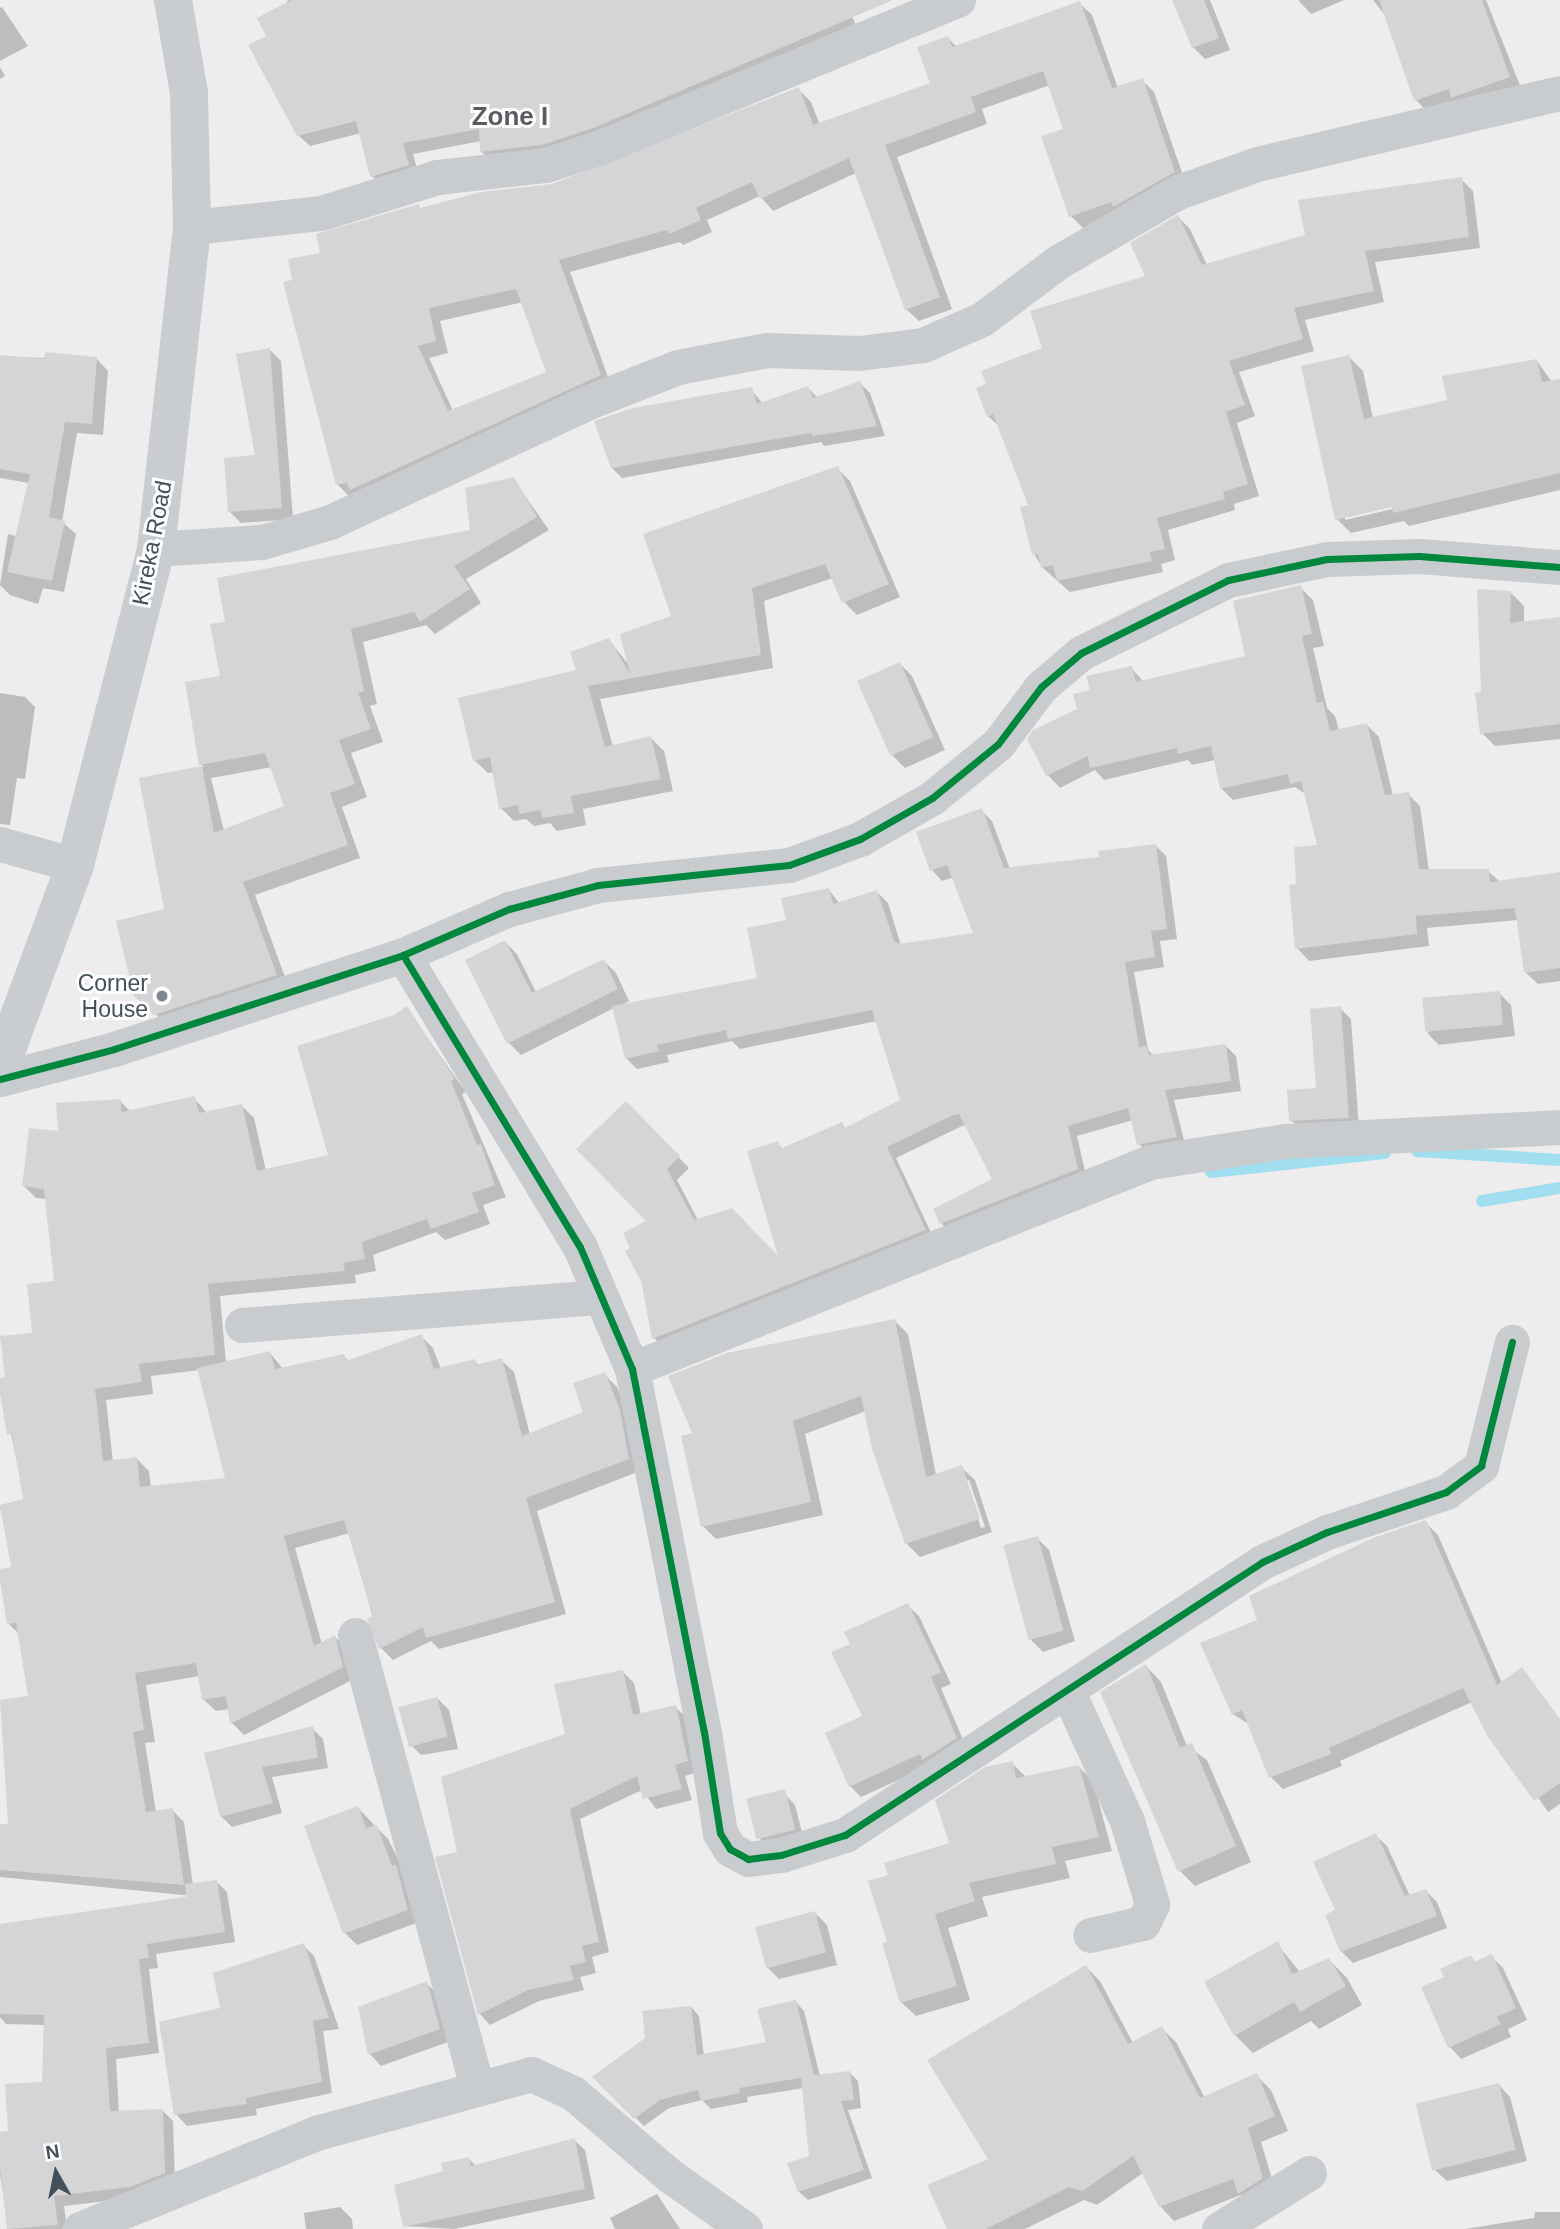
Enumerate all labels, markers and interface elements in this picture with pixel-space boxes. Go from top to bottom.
district label: Zone I [472,101,548,133]
street label: Kireka Road [126,478,178,608]
place label: Corner House [78,969,148,1023]
marker: Corner House [154,988,170,1004]
north arrow [21,2138,91,2208]
text: N [44,2140,61,2163]

